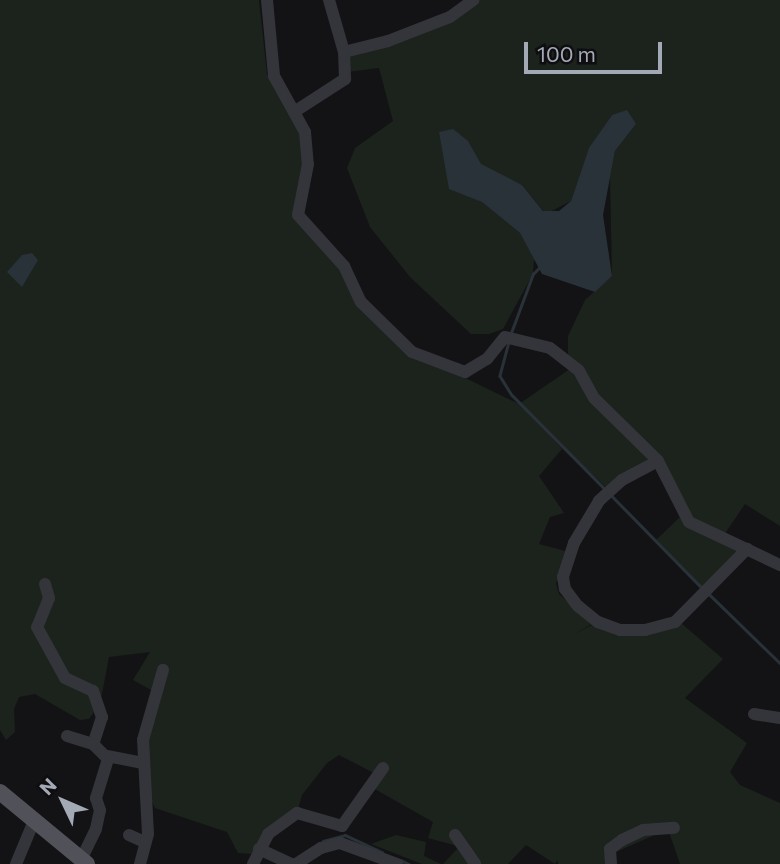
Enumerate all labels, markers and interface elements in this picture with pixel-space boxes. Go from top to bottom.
scale bar [528,28,666,72]
text: 100 m [537,41,596,66]
north arrow [28,766,98,836]
text: N [34,773,61,799]

